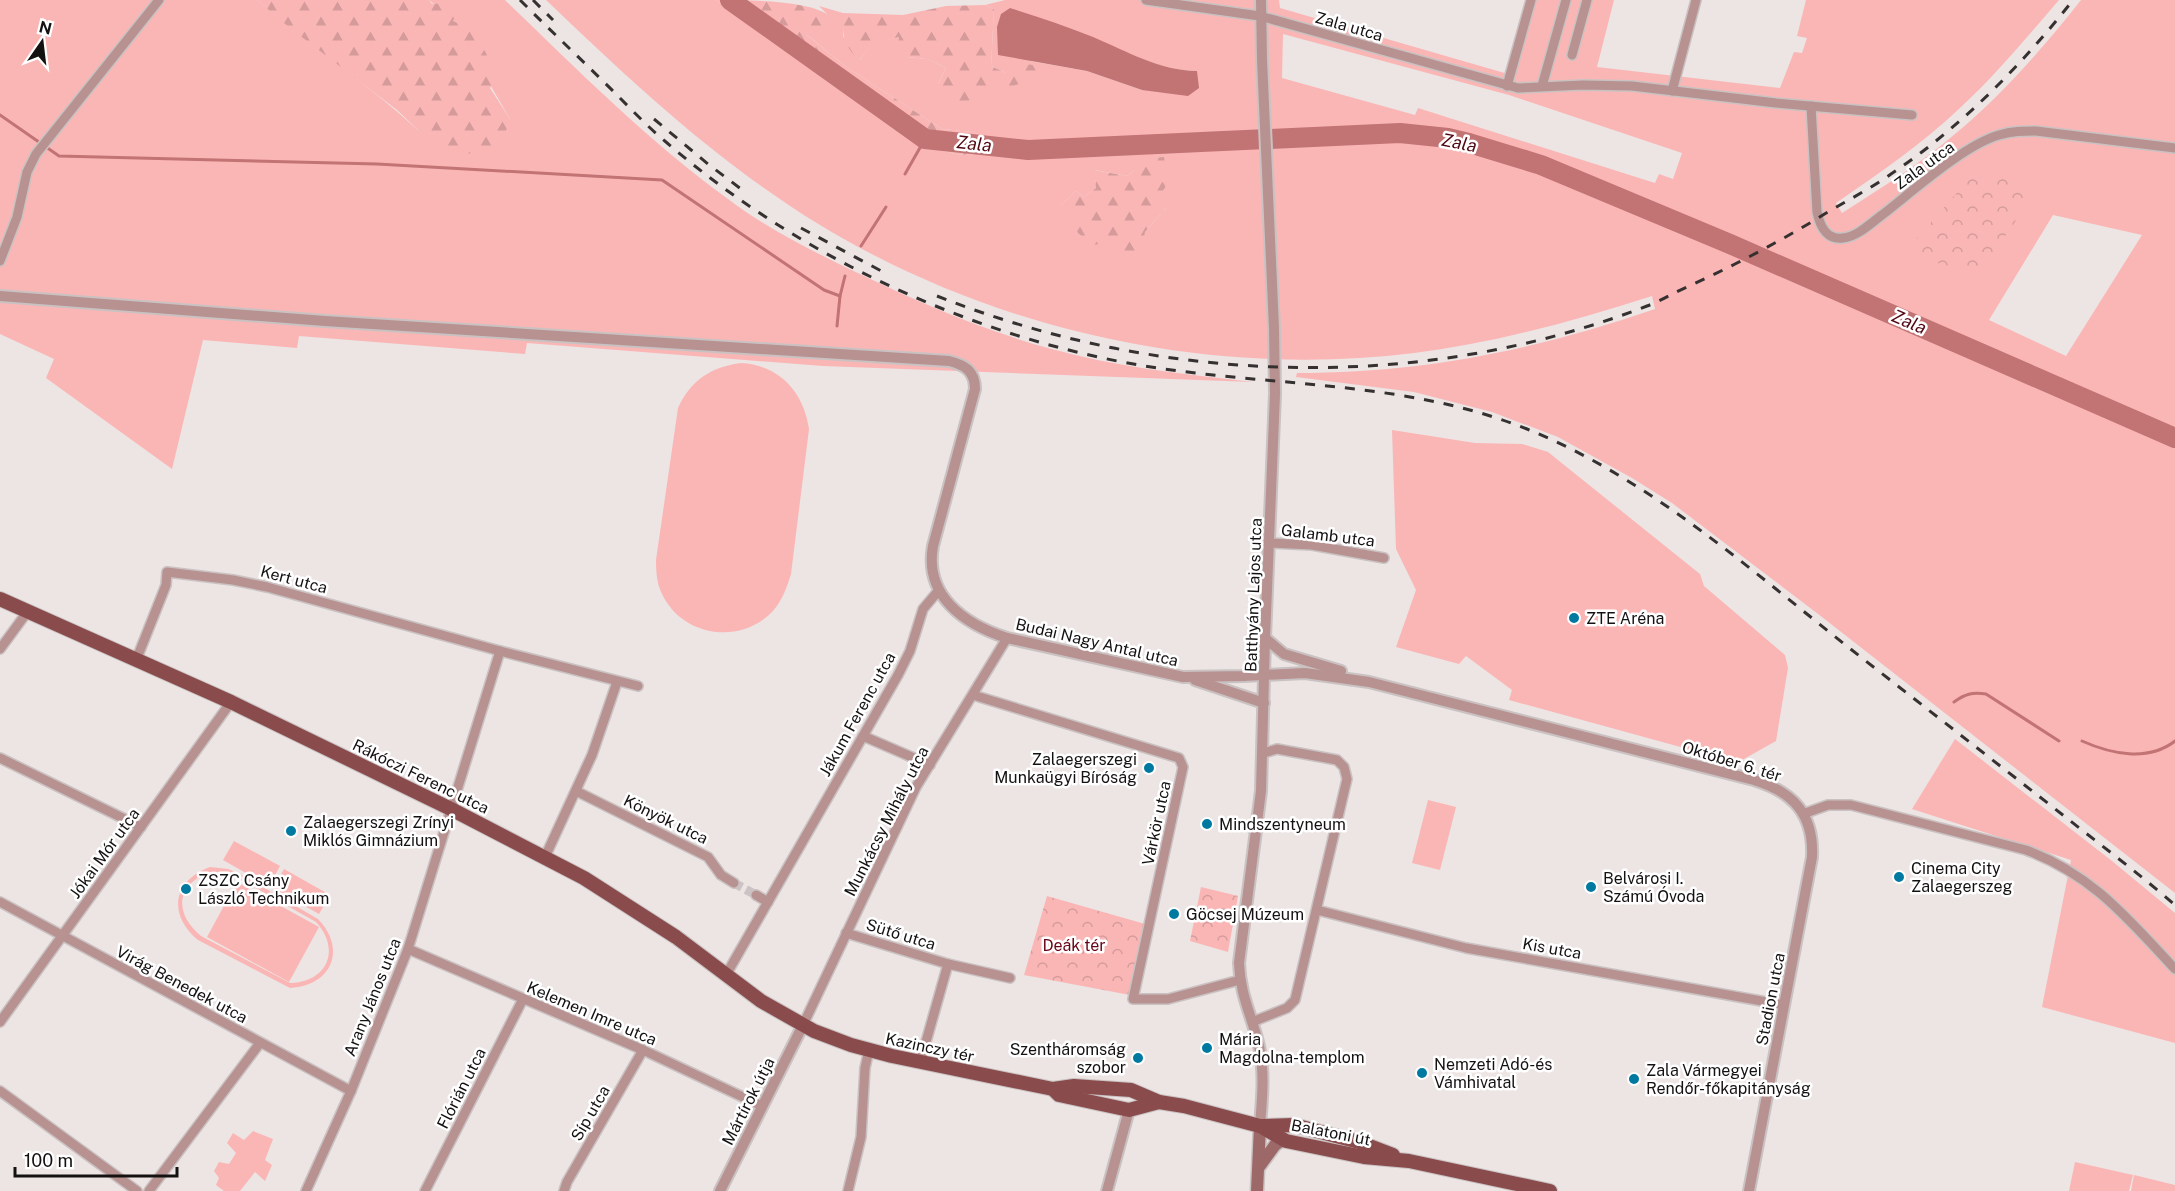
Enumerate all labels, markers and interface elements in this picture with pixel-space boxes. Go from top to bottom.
street label: Zala utca [1313,8,1385,45]
north arrow [12,12,72,72]
text: N [37,17,54,39]
water label: Zala [1440,129,1479,156]
water label: Zala [955,131,993,156]
street label: Zala utca [1891,137,1958,193]
water label: Zala [1889,305,1930,338]
street label: Batthyány Lajos utca [1241,518,1266,672]
street label: Galamb utca [1280,520,1376,551]
street label: Kert utca [258,561,329,598]
place label: ZTE Aréna [1586,609,1664,628]
marker: ZTE Aréna [1567,611,1581,625]
street label: Budai Nagy Antal utca [1014,615,1180,670]
street label: Jákum Ferenc utca [815,649,899,780]
street label: Rákóczi Ferenc utca [350,735,492,818]
street label: Október 6. tér [1680,737,1784,786]
street label: Munkácsy Mihály utca [840,743,932,899]
place label: Zalaegerszegi Munkaügyi Bíróság [994,750,1137,787]
marker: Zalaegerszegi Munkaügyi Bíróság [1142,761,1156,775]
street label: Várkör utca [1138,779,1175,867]
street label: Könyök utca [620,791,711,848]
street label: Jókai Mór utca [65,805,143,902]
place label: Zalaegerszegi Zrínyi Miklós Gimnázium [303,813,454,850]
place label: Mindszentyneum [1219,815,1346,834]
marker: Mindszentyneum [1200,817,1214,831]
marker: Zalaegerszegi Zrínyi Miklós Gimnázium [284,824,298,838]
place label: Cinema City Zalaegerszeg [1911,859,2012,896]
place label: Belvárosi I. Számú Óvoda [1603,869,1704,906]
marker: Cinema City Zalaegerszeg [1892,870,1906,884]
place label: ZSZC Csány László Technikum [198,871,329,908]
marker: Belvárosi I. Számú Óvoda [1584,880,1598,894]
marker: ZSZC Csány László Technikum [179,882,193,896]
place label: Göcsej Múzeum [1186,905,1304,924]
marker: Göcsej Múzeum [1167,907,1181,921]
street label: Sütő utca [864,915,938,954]
street label: Kis utca [1521,934,1583,963]
street label: Arany János utca [340,935,405,1059]
park label: Deák tér [1042,936,1106,955]
street label: Virág Benedek utca [113,942,251,1027]
street label: Stadion utca [1752,951,1789,1047]
street label: Kelemen Imre utca [524,978,660,1049]
street label: Kazinczy tér [884,1029,976,1066]
place label: Mária Magdolna-templom [1219,1030,1365,1067]
place label: Szentháromság szobor [1010,1040,1126,1077]
marker: Mária Magdolna-templom [1200,1041,1214,1055]
street label: Flórián utca [433,1045,490,1132]
marker: Szentháromság szobor [1131,1051,1145,1065]
street label: Mártírok útja [718,1054,779,1148]
place label: Nemzeti Adó-és Vámhivatal [1434,1055,1552,1092]
place label: Zala Vármegyei Rendőr-főkapitányság [1646,1061,1811,1098]
marker: Nemzeti Adó-és Vámhivatal [1415,1066,1429,1080]
marker: Zala Vármegyei Rendőr-főkapitányság [1627,1072,1641,1086]
street label: Síp utca [567,1082,614,1144]
street label: Balatoni út [1290,1115,1372,1149]
scale bar [15,1140,177,1178]
text: 100 m [24,1150,73,1171]

